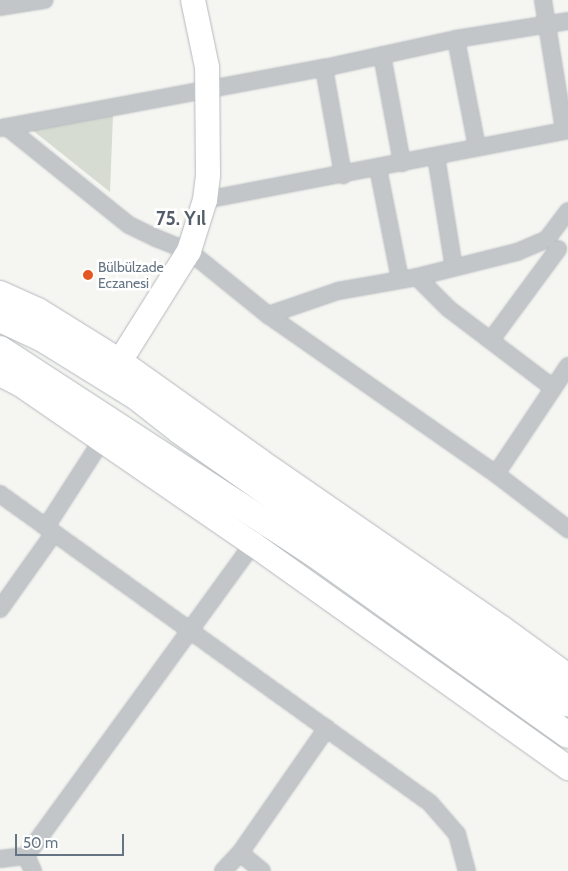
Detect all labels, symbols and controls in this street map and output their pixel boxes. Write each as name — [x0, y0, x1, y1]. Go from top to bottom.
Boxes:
district label: 75. Yıl — [156, 208, 206, 230]
place label: Bülbülzade Eczanesi — [98, 259, 164, 292]
marker: Bülbülzade Eczanesi — [82, 269, 94, 281]
scale bar — [18, 824, 126, 856]
text: 50 m — [23, 834, 58, 852]

